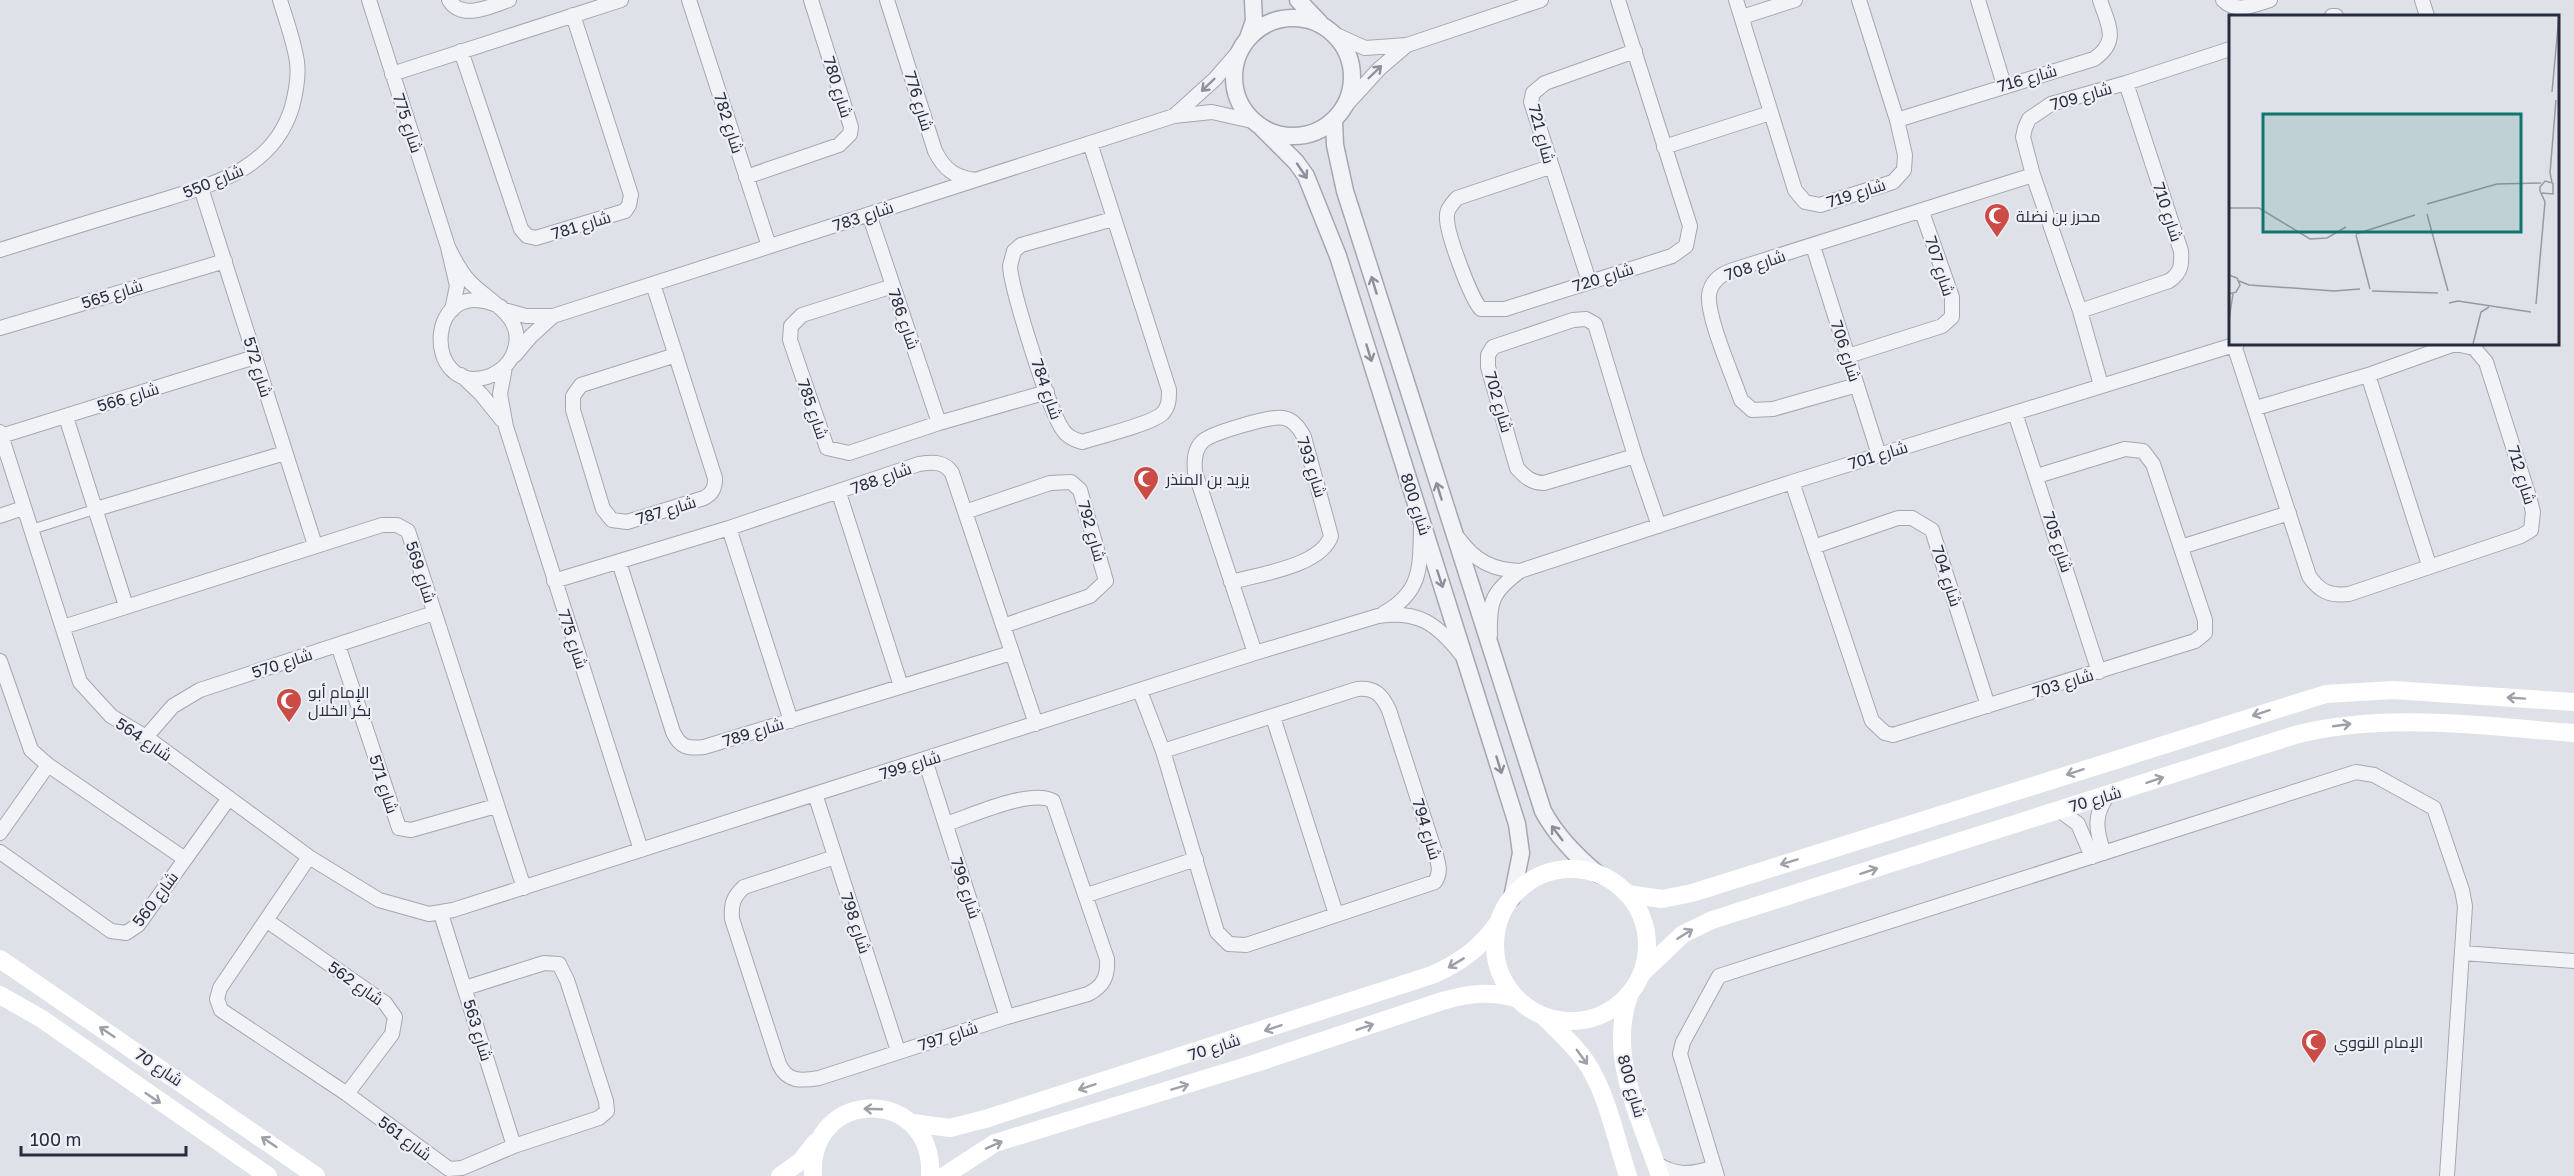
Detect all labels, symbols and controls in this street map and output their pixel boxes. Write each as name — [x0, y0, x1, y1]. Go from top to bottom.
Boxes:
inset map — [2229, 15, 2559, 345]
street label: شارع 780 — [817, 54, 857, 121]
street label: شارع 716 — [1995, 60, 2060, 98]
one-way arrow — [1368, 65, 1383, 80]
street label: شارع 776 — [899, 69, 938, 134]
one-way arrow — [1201, 77, 1216, 92]
street label: شارع 709 — [2048, 78, 2115, 116]
street label: شارع 782 — [708, 90, 748, 156]
street label: شارع 775 — [387, 91, 427, 156]
street label: شارع 721 — [1523, 102, 1559, 166]
street label: شارع 550 — [180, 160, 247, 204]
one-way arrow — [1296, 162, 1308, 179]
street label: شارع 719 — [1824, 174, 1889, 214]
street label: شارع 710 — [2147, 180, 2187, 245]
street label: شارع 783 — [830, 197, 896, 237]
mosque icon: محرز بن نضلة — [1982, 201, 2012, 239]
place label: محرز بن نضلة — [2016, 206, 2100, 227]
street label: شارع 781 — [549, 207, 614, 245]
street label: شارع 707 — [1919, 233, 1959, 299]
street label: شارع 708 — [1722, 245, 1789, 287]
street label: شارع 720 — [1570, 258, 1636, 298]
street label: شارع 565 — [79, 275, 146, 315]
one-way arrow — [1368, 276, 1379, 295]
street label: شارع 786 — [882, 286, 924, 353]
street label: شارع 706 — [1825, 318, 1865, 385]
street label: شارع 572 — [237, 334, 277, 400]
one-way arrow — [1364, 343, 1375, 362]
street label: شارع 784 — [1025, 356, 1067, 423]
street label: شارع 702 — [1479, 369, 1517, 435]
street label: شارع 785 — [791, 376, 833, 442]
street label: شارع 566 — [95, 378, 162, 418]
street label: شارع 793 — [1291, 434, 1331, 500]
street label: شارع 701 — [1846, 436, 1911, 475]
street label: شارع 712 — [2502, 443, 2540, 507]
street label: شارع 788 — [848, 458, 915, 500]
mosque icon: يزيد بن المنذر — [1131, 464, 1161, 502]
place label: يزيد بن المنذر — [1165, 469, 1250, 490]
street label: شارع 800 — [1395, 470, 1435, 538]
one-way arrow — [1433, 482, 1444, 501]
street label: شارع 787 — [634, 491, 699, 531]
street label: شارع 792 — [1072, 498, 1110, 564]
street label: شارع 705 — [2037, 509, 2077, 576]
street label: شارع 569 — [400, 539, 440, 606]
street label: شارع 704 — [1926, 543, 1966, 610]
one-way arrow — [1435, 569, 1446, 588]
street label: شارع 775 — [552, 607, 592, 672]
street label: شارع 570 — [249, 644, 316, 684]
street label: شارع 703 — [2030, 664, 2097, 704]
place label: الإمام أبو بكر الخلال — [308, 682, 371, 721]
mosque icon: الإمام أبو بكر الخلال — [274, 686, 304, 724]
one-way arrow — [2506, 692, 2526, 703]
one-way arrow — [2252, 708, 2271, 719]
street label: شارع 564 — [111, 713, 176, 767]
street label: شارع 789 — [720, 713, 787, 753]
one-way arrow — [2331, 720, 2351, 731]
street label: شارع 799 — [877, 746, 944, 786]
street label: شارع 571 — [363, 752, 403, 816]
one-way arrow — [1494, 755, 1505, 774]
one-way arrow — [2066, 767, 2085, 778]
one-way arrow — [2145, 774, 2164, 785]
street label: شارع 70 — [2067, 782, 2124, 818]
street label: شارع 794 — [1406, 796, 1446, 863]
one-way arrow — [1551, 826, 1563, 842]
street label: شارع 796 — [945, 855, 985, 922]
one-way arrow — [1780, 857, 1799, 868]
one-way arrow — [1859, 864, 1878, 875]
street label: شارع 560 — [128, 867, 184, 932]
street label: شارع 798 — [835, 890, 875, 957]
one-way arrow — [1676, 927, 1693, 939]
street label: شارع 562 — [323, 957, 388, 1011]
one-way arrow — [1448, 957, 1465, 969]
street label: شارع 563 — [457, 997, 497, 1064]
street label: شارع 797 — [916, 1017, 981, 1057]
one-way arrow — [1355, 1020, 1374, 1031]
one-way arrow — [1264, 1023, 1283, 1034]
one-way arrow — [100, 1026, 116, 1038]
mosque icon: الإمام النووي — [2299, 1027, 2329, 1065]
street label: شارع 70 — [1186, 1029, 1243, 1067]
place label: الإمام النووي — [2334, 1032, 2423, 1056]
street label: شارع 70 — [130, 1044, 187, 1092]
one-way arrow — [1576, 1049, 1588, 1065]
street label: شارع 800 — [1612, 1052, 1651, 1120]
one-way arrow — [1170, 1081, 1189, 1092]
one-way arrow — [1078, 1082, 1097, 1093]
one-way arrow — [144, 1092, 161, 1105]
one-way arrow — [864, 1103, 884, 1114]
street label: شارع 561 — [373, 1111, 436, 1166]
scale bar — [21, 1119, 186, 1157]
text: 100 m — [30, 1128, 81, 1150]
one-way arrow — [261, 1136, 277, 1148]
one-way arrow — [984, 1139, 1002, 1150]

